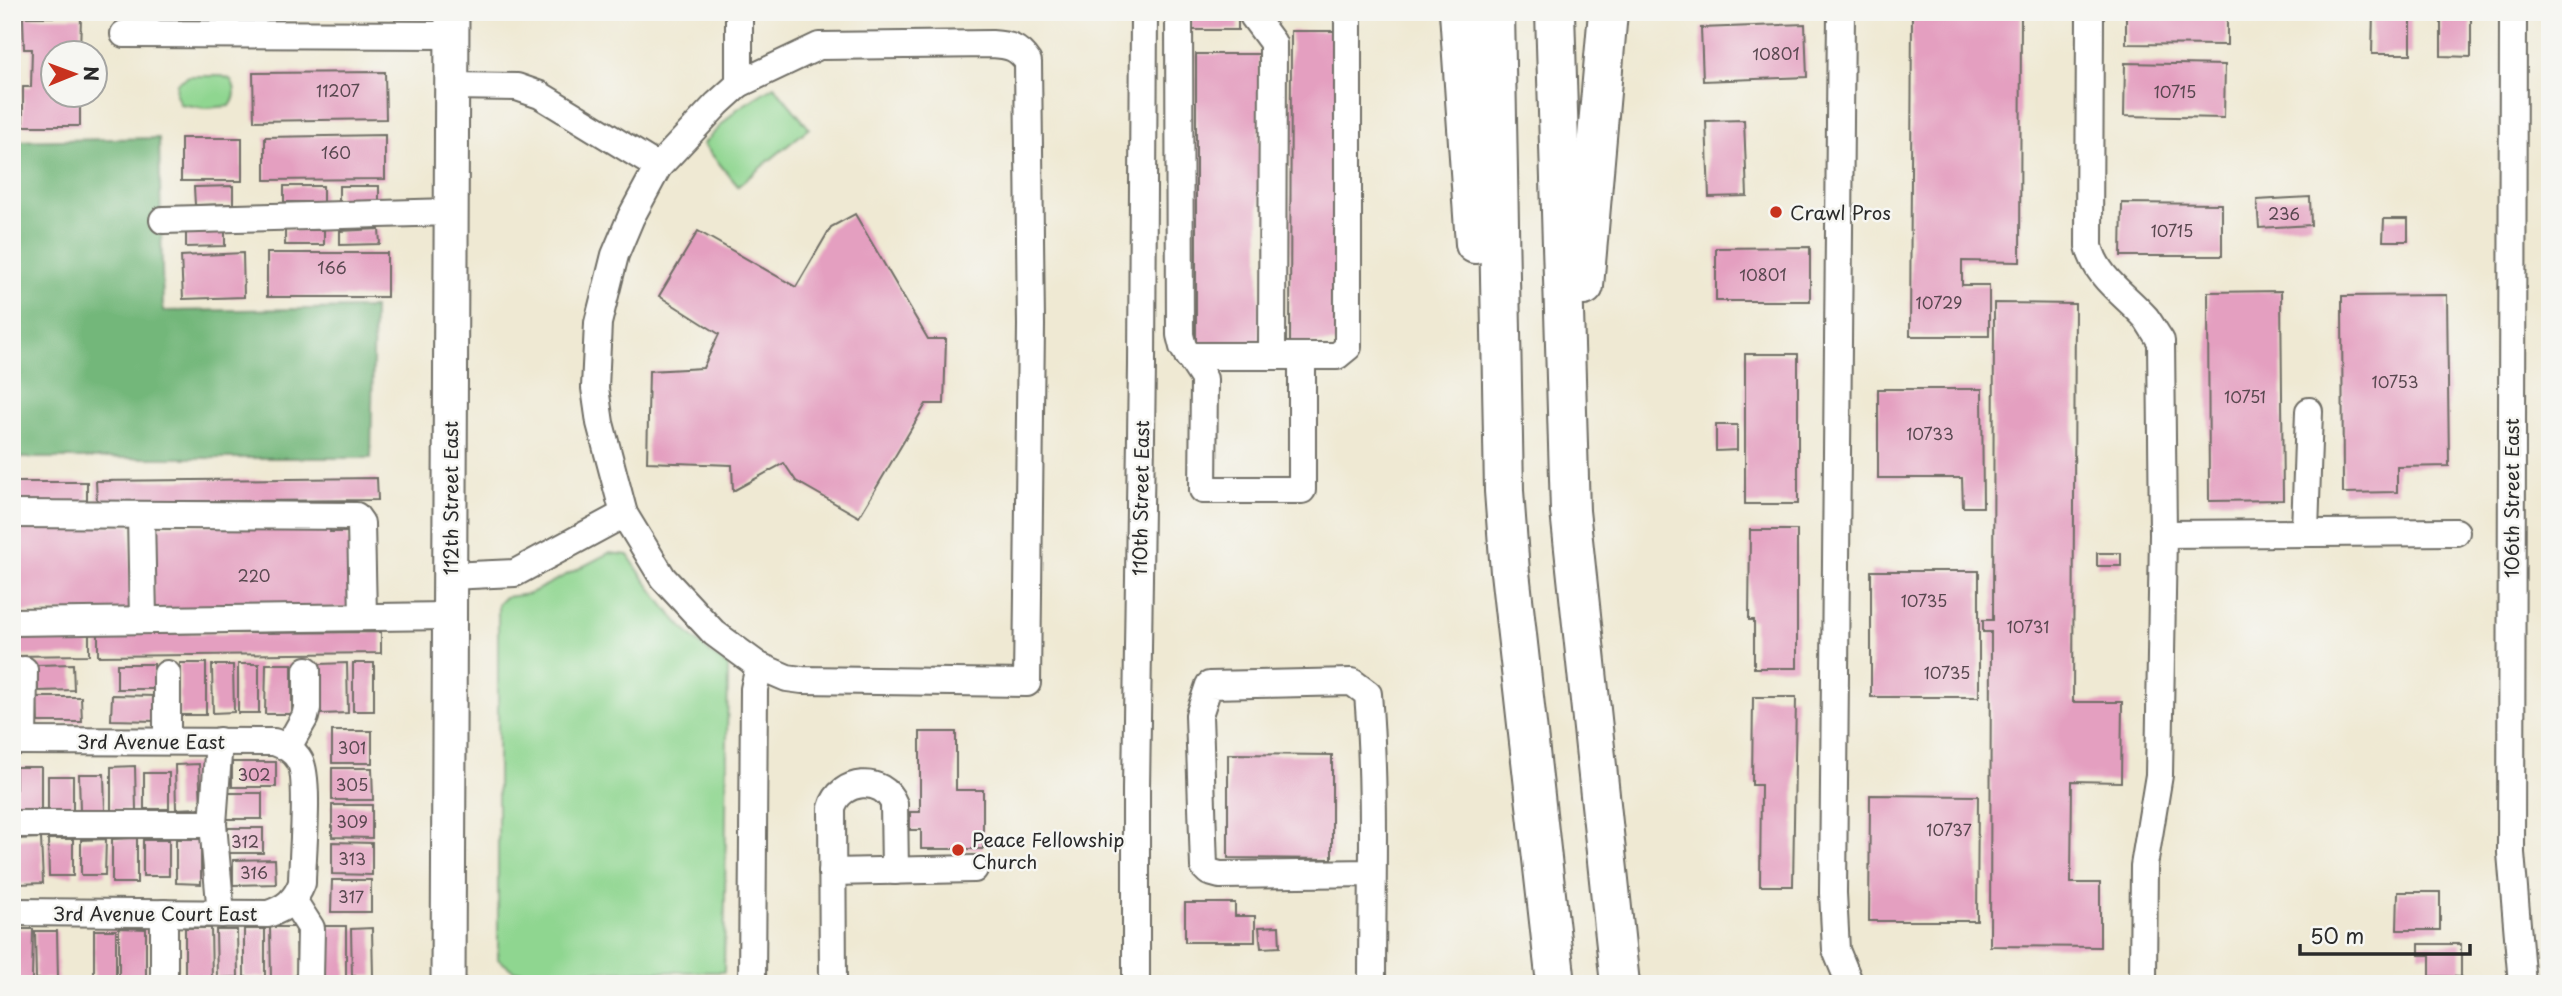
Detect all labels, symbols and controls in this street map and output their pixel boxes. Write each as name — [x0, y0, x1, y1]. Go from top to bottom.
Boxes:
north arrow — [38, 38, 108, 108]
house number: 10801 — [1752, 41, 1800, 65]
text: N — [78, 66, 106, 81]
house number: 11207 — [316, 78, 360, 102]
house number: 10715 — [2154, 79, 2196, 103]
house number: 160 — [321, 140, 351, 164]
place label: Crawl Pros — [1790, 198, 1891, 226]
house number: 236 — [2268, 201, 2300, 225]
marker: Crawl Pros — [1768, 204, 1784, 220]
house number: 10715 — [2151, 218, 2193, 242]
house number: 166 — [317, 255, 347, 279]
house number: 10801 — [1739, 262, 1787, 286]
house number: 10729 — [1916, 290, 1962, 314]
house number: 10753 — [2372, 369, 2418, 393]
house number: 10751 — [2224, 384, 2266, 408]
street label: 106th Street East — [2497, 418, 2525, 578]
street label: 110th Street East — [1125, 420, 1155, 576]
street label: 112th Street East — [436, 421, 464, 575]
house number: 10733 — [1906, 421, 1954, 445]
house number: 220 — [237, 563, 271, 587]
house number: 10735 — [1901, 588, 1947, 612]
house number: 10731 — [2007, 614, 2049, 638]
house number: 10735 — [1924, 660, 1970, 684]
street label: 3rd Avenue East — [77, 727, 225, 755]
house number: 301 — [338, 735, 366, 759]
house number: 302 — [237, 762, 271, 786]
house number: 305 — [336, 772, 368, 796]
house number: 309 — [336, 809, 368, 833]
house number: 10737 — [1926, 817, 1972, 841]
place label: Peace Fellowship Church — [972, 825, 1125, 875]
house number: 312 — [231, 829, 259, 853]
marker: Peace Fellowship Church — [950, 842, 966, 858]
house number: 313 — [338, 846, 366, 870]
house number: 316 — [240, 860, 268, 884]
house number: 317 — [338, 884, 364, 908]
street label: 3rd Avenue Court East — [53, 899, 258, 927]
scale bar — [2300, 912, 2469, 956]
text: 50 m — [2310, 919, 2364, 951]

